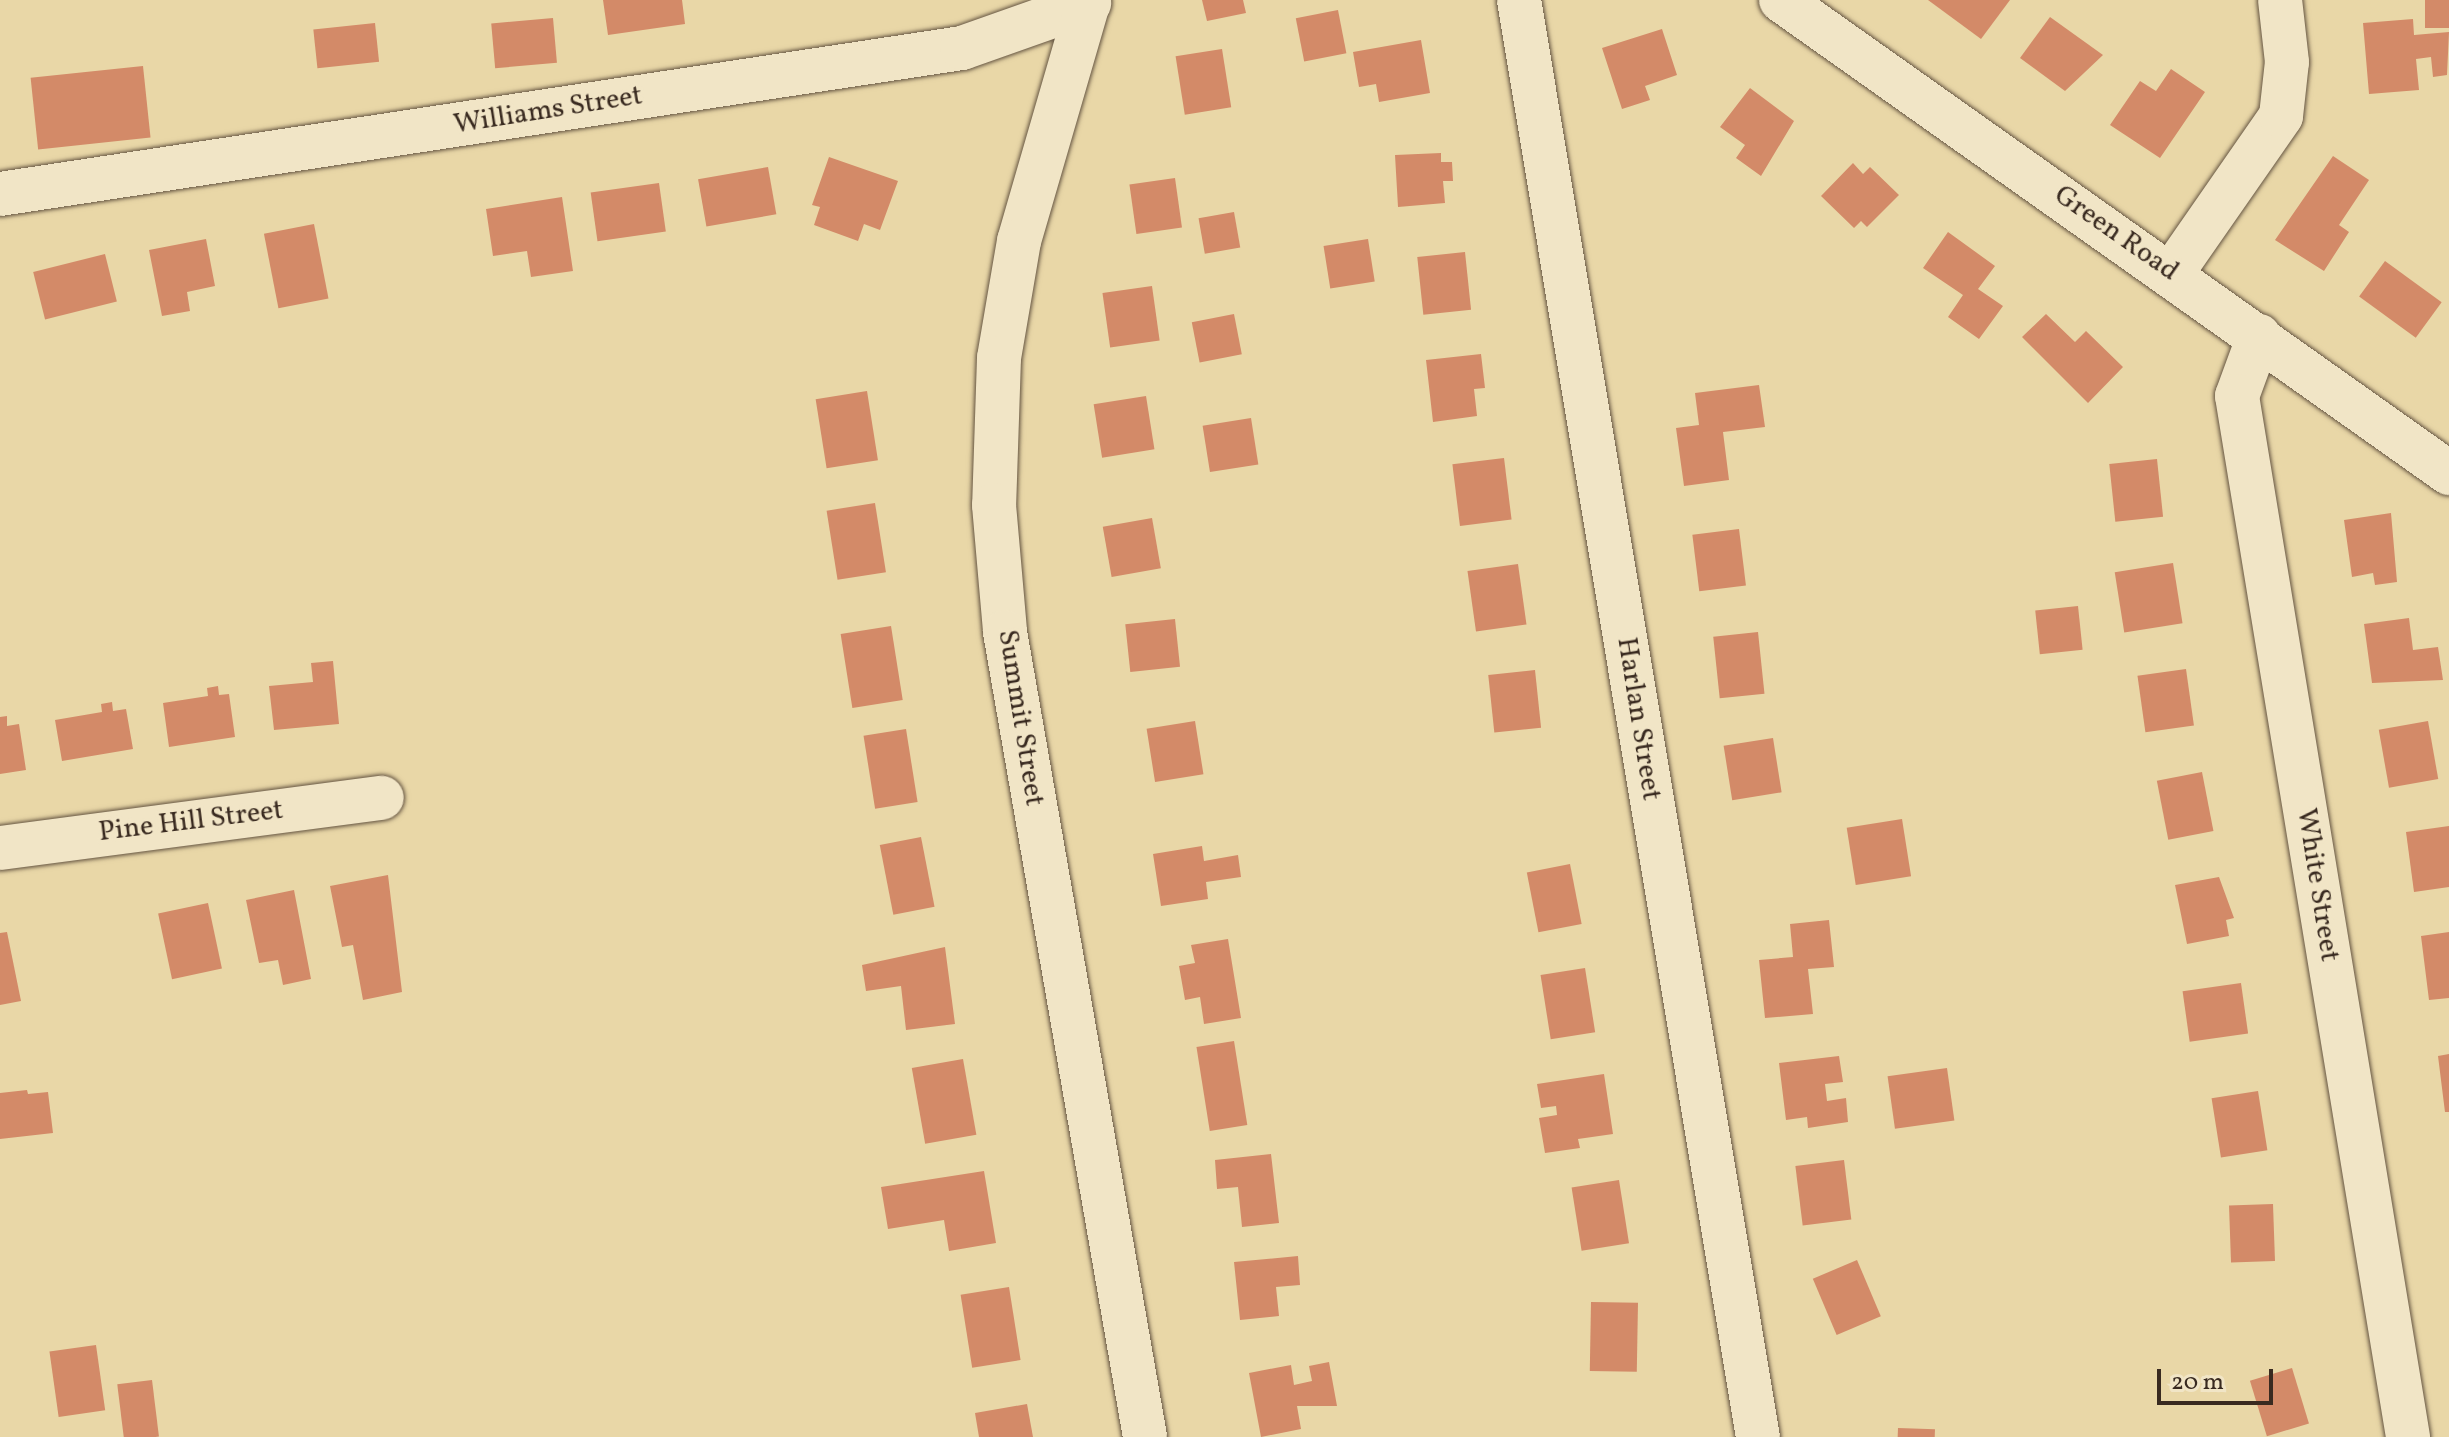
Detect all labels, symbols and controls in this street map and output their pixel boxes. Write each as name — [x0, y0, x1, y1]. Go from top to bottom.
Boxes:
street label: Williams Street — [451, 80, 645, 142]
street label: Green Road — [2047, 179, 2185, 289]
street label: Summit Street — [989, 627, 1051, 809]
street label: Harlan Street — [1609, 635, 1667, 803]
street label: Pine Hill Street — [97, 794, 285, 850]
street label: White Street — [2288, 806, 2346, 964]
scale bar — [2161, 1353, 2277, 1403]
text: 20 m — [2171, 1366, 2224, 1400]

